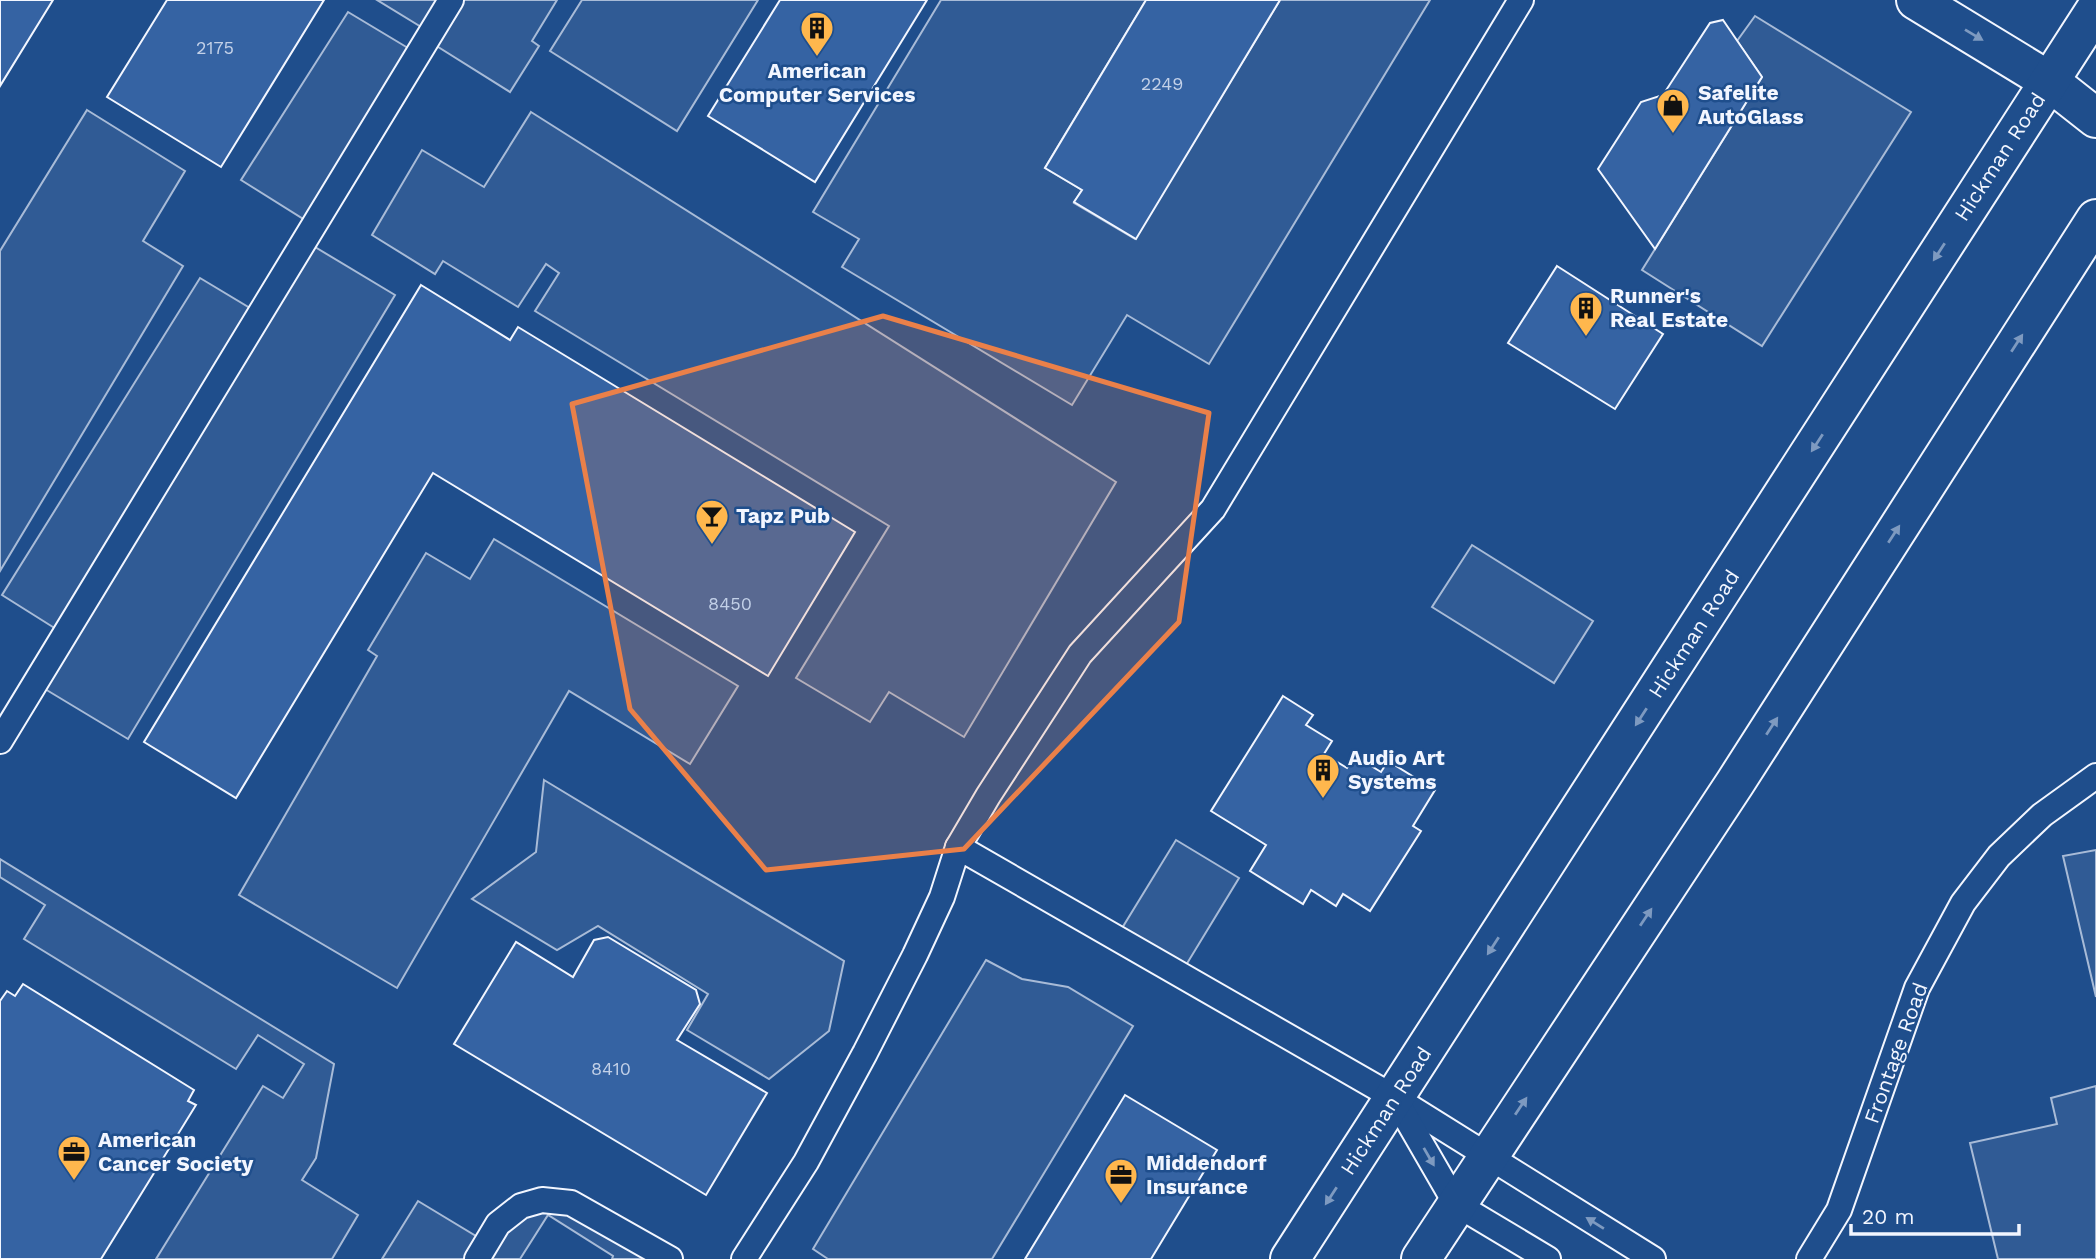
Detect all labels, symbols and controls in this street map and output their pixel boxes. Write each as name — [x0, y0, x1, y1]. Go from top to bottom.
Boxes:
building icon: American Computer Services — [798, 9, 836, 58]
one-way arrow — [1964, 29, 1984, 42]
house number: 2175 — [196, 37, 234, 58]
place label: American Computer Services — [719, 58, 915, 107]
house number: 2249 — [1141, 73, 1183, 94]
place label: Safelite AutoGlass — [1698, 80, 1804, 129]
shop icon: Safelite AutoGlass — [1654, 86, 1692, 135]
street label: Hickman Road — [1949, 88, 2050, 226]
one-way arrow — [1933, 242, 1946, 261]
place label: Runner's Real Estate — [1610, 283, 1728, 332]
building icon: Runner's Real Estate — [1567, 289, 1605, 338]
one-way arrow — [2010, 333, 2023, 352]
one-way arrow — [1810, 433, 1823, 453]
bar icon: Tapz Pub — [693, 497, 731, 546]
place label: Tapz Pub — [736, 503, 830, 528]
one-way arrow — [1888, 524, 1901, 544]
street label: Hickman Road — [1643, 565, 1744, 703]
house number: 8450 — [708, 593, 752, 614]
one-way arrow — [1634, 707, 1647, 727]
one-way arrow — [1765, 716, 1778, 735]
place label: Audio Art Systems — [1348, 745, 1445, 794]
building icon: Audio Art Systems — [1304, 751, 1342, 800]
one-way arrow — [1640, 907, 1653, 926]
one-way arrow — [1487, 936, 1500, 955]
street label: Frontage Road — [1858, 979, 1933, 1127]
street label: Hickman Road — [1335, 1042, 1436, 1180]
house number: 8410 — [591, 1058, 631, 1079]
one-way arrow — [1514, 1096, 1527, 1116]
place label: American Cancer Society — [98, 1127, 254, 1176]
office icon: American Cancer Society — [55, 1133, 93, 1182]
one-way arrow — [1423, 1147, 1435, 1167]
place label: Middendorf Insurance — [1146, 1150, 1267, 1199]
office icon: Middendorf Insurance — [1102, 1156, 1140, 1205]
one-way arrow — [1324, 1187, 1338, 1205]
scale bar — [1851, 1192, 2019, 1236]
text: 20 m — [1862, 1204, 1914, 1229]
one-way arrow — [1585, 1217, 1605, 1230]

